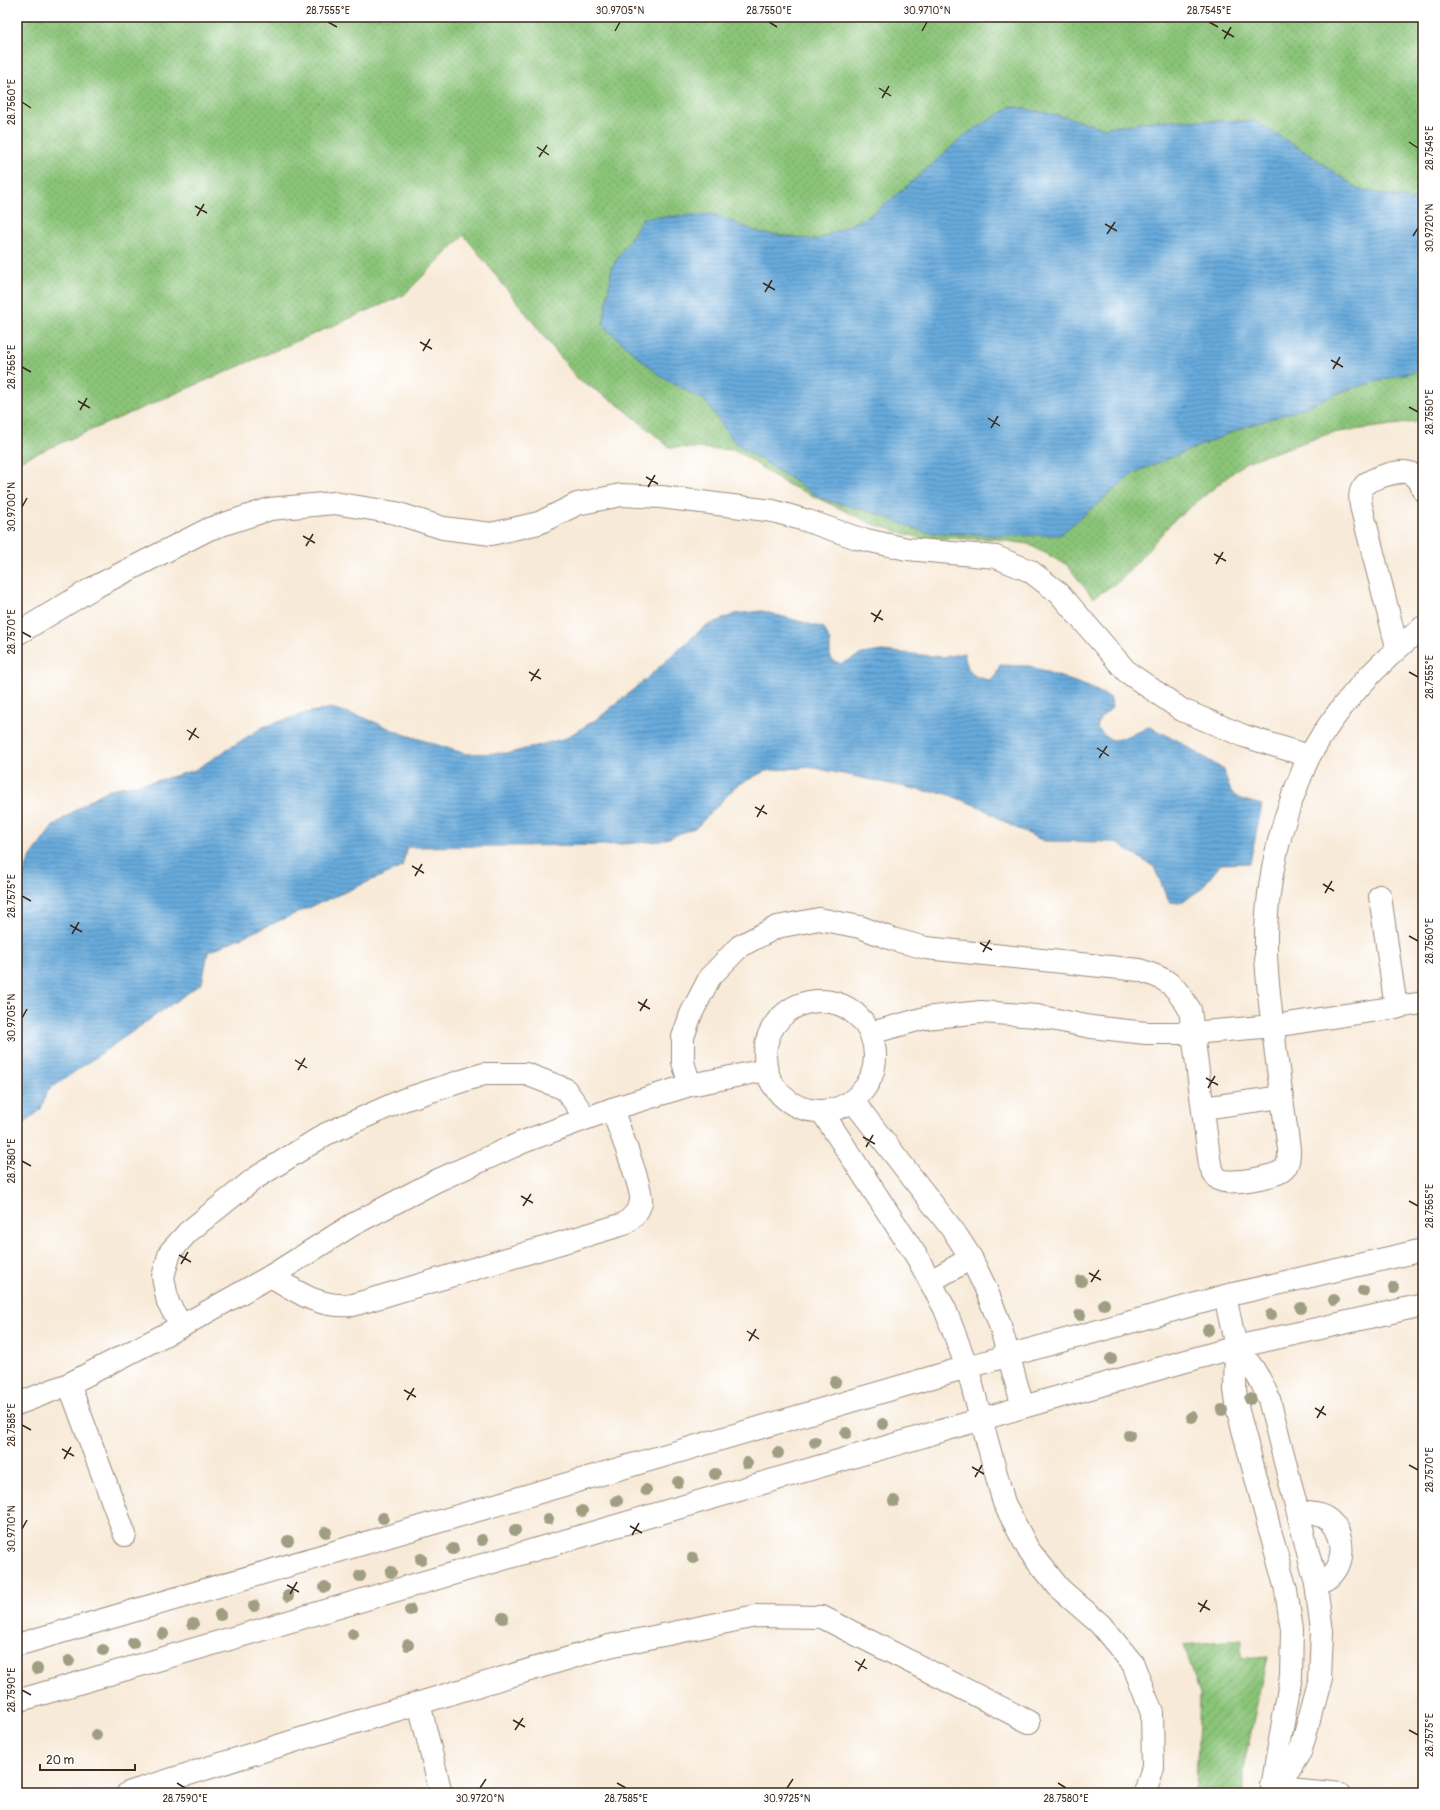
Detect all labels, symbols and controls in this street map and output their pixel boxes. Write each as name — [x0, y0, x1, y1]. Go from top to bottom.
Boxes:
text: 28.7555°E — [306, 5, 350, 17]
text: 30.9705°N — [596, 5, 644, 17]
text: 28.7550°E — [746, 5, 792, 17]
text: 30.9710°N — [904, 5, 951, 17]
text: 28.7545°E — [1187, 5, 1231, 17]
text: 28.7560°E — [6, 79, 18, 125]
text: 28.7545°E — [1424, 126, 1436, 170]
text: 30.9720°N — [1424, 203, 1436, 252]
text: 28.7565°E — [6, 345, 18, 389]
text: 28.7550°E — [1424, 389, 1436, 435]
text: 30.9700°N — [6, 482, 18, 532]
text: 28.7570°E — [6, 609, 18, 655]
text: 28.7555°E — [1424, 655, 1436, 699]
text: 28.7575°E — [6, 874, 18, 918]
text: 28.7560°E — [1424, 918, 1436, 964]
text: 30.9705°N — [6, 994, 18, 1042]
text: 28.7580°E — [6, 1139, 18, 1183]
text: 28.7565°E — [1424, 1184, 1436, 1228]
text: 28.7585°E — [6, 1403, 18, 1447]
text: 28.7570°E — [1424, 1447, 1436, 1493]
text: 30.9710°N — [6, 1505, 18, 1552]
text: 28.7590°E — [6, 1667, 18, 1713]
text: 28.7575°E — [1424, 1713, 1436, 1757]
scale bar — [40, 1746, 135, 1772]
text: 20 m — [46, 1753, 75, 1768]
text: 28.7590°E — [162, 1793, 208, 1805]
text: 30.9720°N — [456, 1793, 505, 1805]
text: 28.7585°E — [604, 1793, 648, 1805]
text: 30.9725°N — [763, 1793, 811, 1805]
text: 28.7580°E — [1044, 1793, 1088, 1805]

